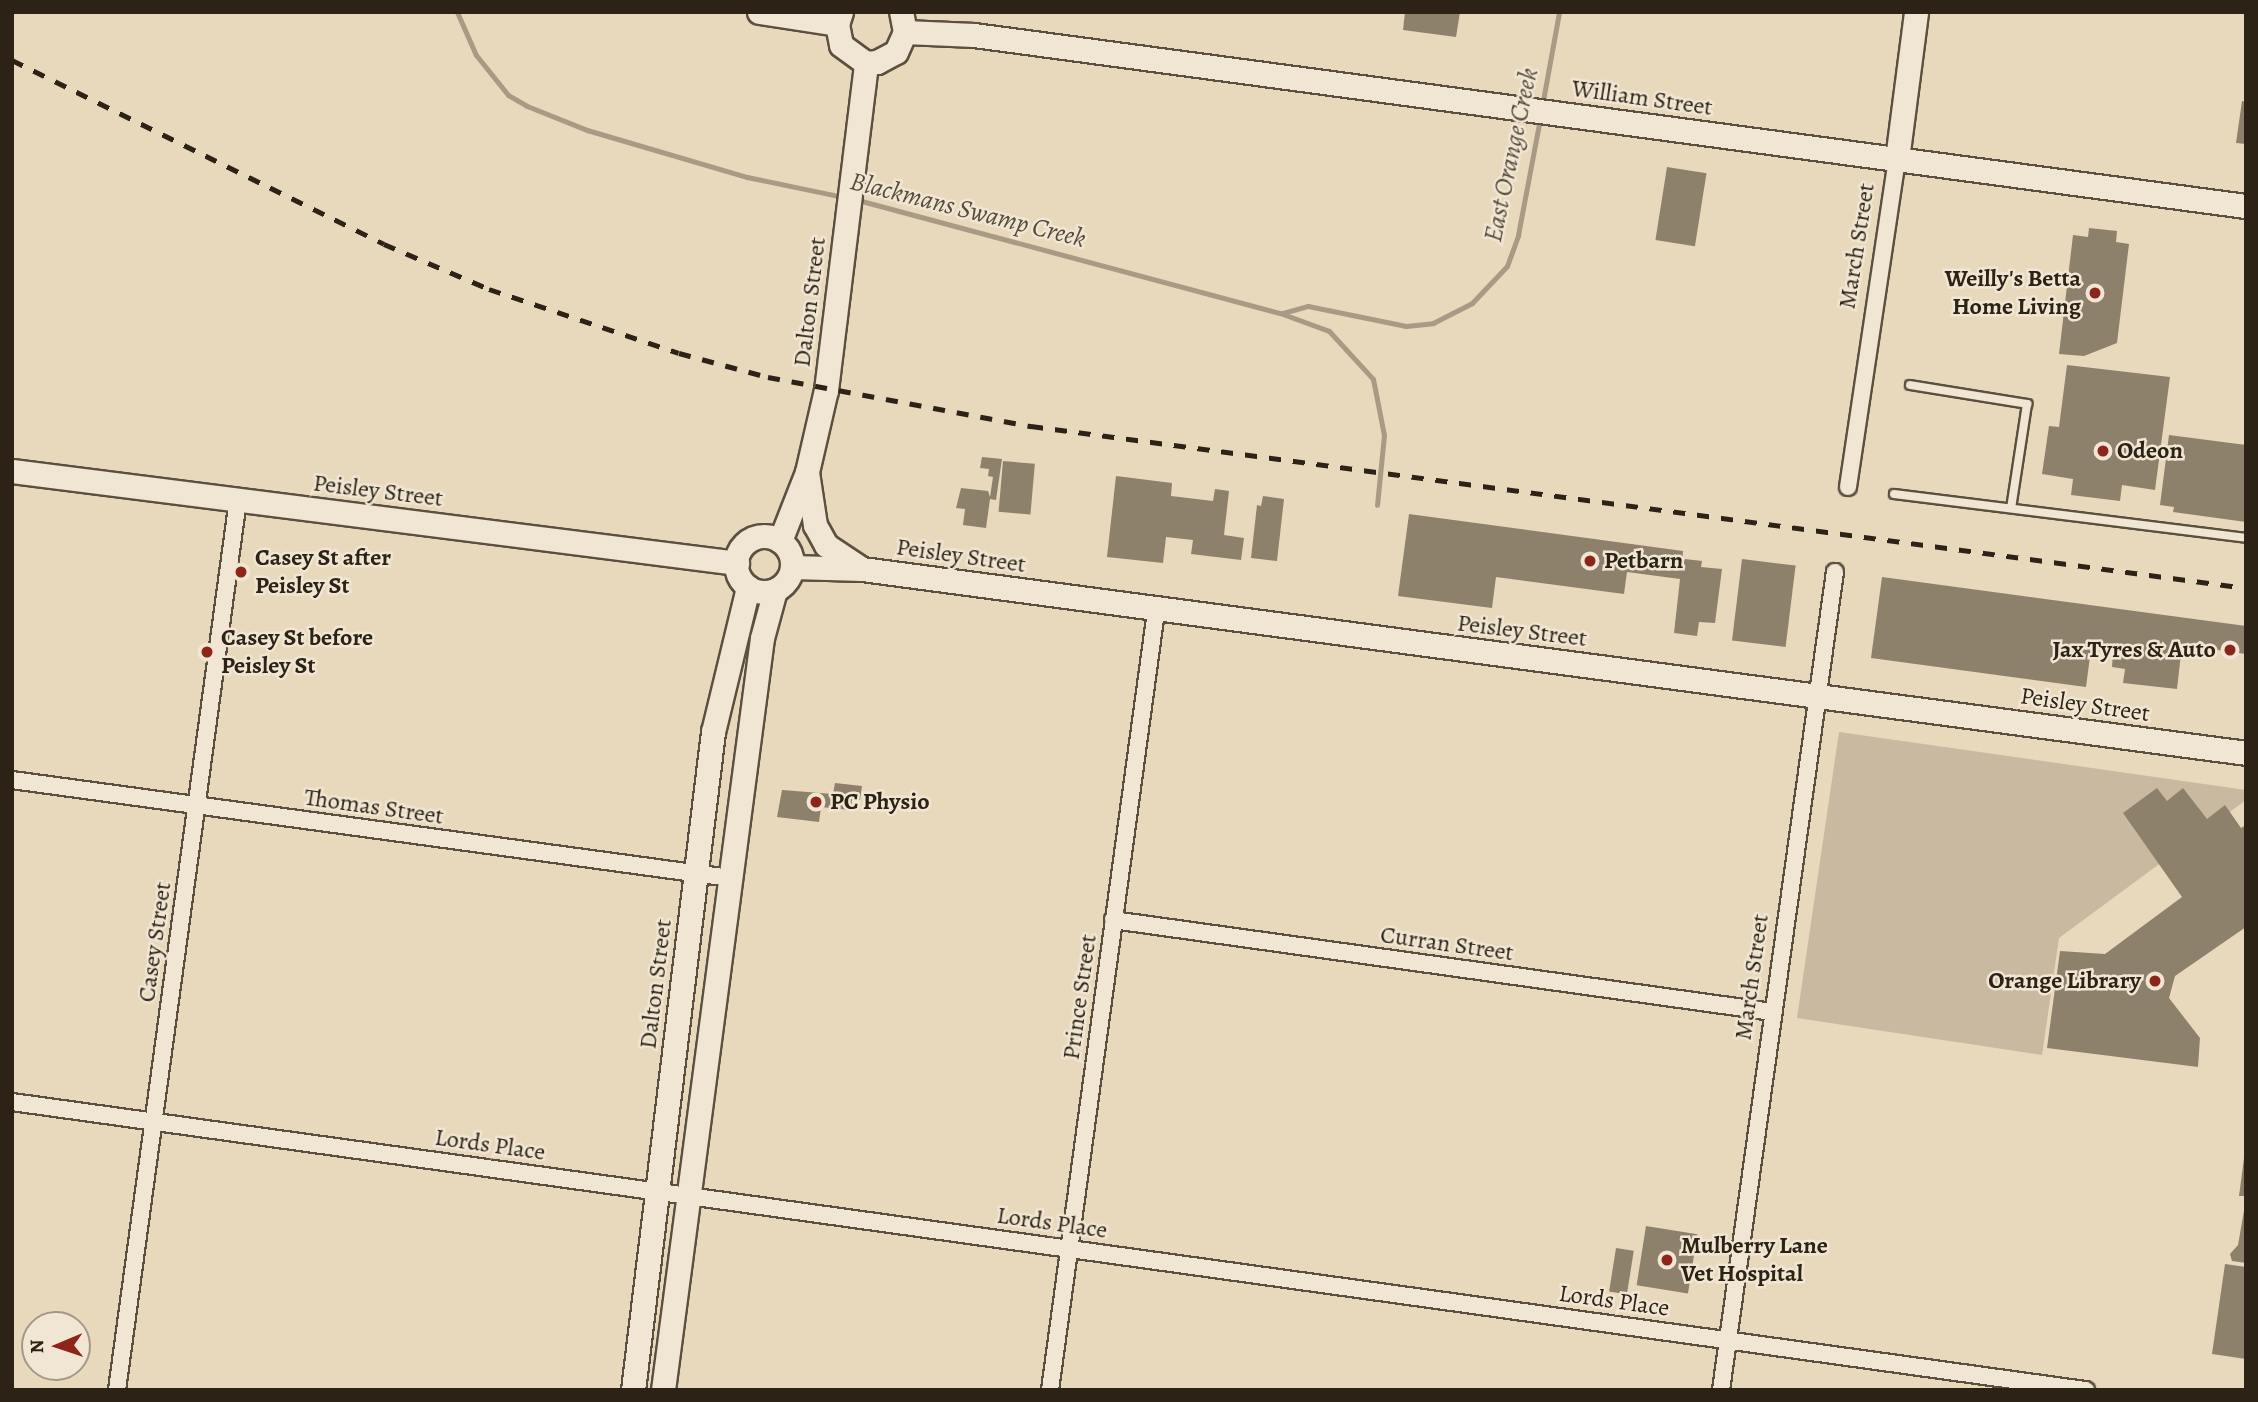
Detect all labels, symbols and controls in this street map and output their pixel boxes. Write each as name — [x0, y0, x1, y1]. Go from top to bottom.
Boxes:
water label: East Orange Creek — [1477, 65, 1545, 245]
street label: William Street — [1570, 74, 1714, 122]
water label: Blackmans Swamp Creek — [847, 166, 1089, 254]
street label: March Street — [1833, 181, 1881, 311]
street label: Dalton Street — [788, 235, 832, 369]
place label: Weilly's Betta Home Living — [1945, 265, 2081, 321]
marker: Weilly's Betta Home Living — [2087, 285, 2103, 301]
place label: Odeon — [2117, 437, 2183, 465]
marker: Odeon — [2095, 443, 2111, 459]
street label: Peisley Street — [312, 469, 444, 513]
street label: Peisley Street — [894, 533, 1028, 579]
place label: Casey St after Peisley St — [255, 544, 391, 600]
place label: Petbarn — [1604, 547, 1683, 575]
marker: Petbarn — [1582, 553, 1598, 569]
marker: Casey St after Peisley St — [233, 564, 249, 580]
street label: Peisley Street — [1456, 609, 1588, 653]
place label: Casey St before Peisley St — [221, 624, 373, 680]
place label: Jax Tyres & Auto — [2052, 636, 2216, 664]
marker: Jax Tyres & Auto — [2222, 642, 2238, 658]
marker: Casey St before Peisley St — [199, 644, 215, 660]
street label: Peisley Street — [2018, 682, 2152, 728]
street label: Thomas Street — [303, 783, 445, 831]
place label: PC Physio — [830, 788, 930, 816]
marker: PC Physio — [808, 794, 824, 810]
street label: Casey Street — [132, 880, 178, 1004]
street label: March Street — [1729, 912, 1775, 1042]
street label: Dalton Street — [634, 917, 678, 1051]
street label: Curran Street — [1379, 920, 1515, 968]
street label: Prince Street — [1057, 932, 1103, 1062]
place label: Orange Library — [1988, 967, 2141, 995]
marker: Orange Library — [2147, 973, 2163, 989]
street label: Lords Place — [433, 1123, 547, 1167]
street label: Lords Place — [995, 1201, 1109, 1245]
place label: Mulberry Lane Vet Hospital — [1681, 1232, 1828, 1288]
marker: Mulberry Lane Vet Hospital — [1659, 1252, 1675, 1268]
street label: Lords Place — [1557, 1279, 1671, 1323]
north arrow — [21, 1311, 91, 1381]
text: N — [24, 1339, 50, 1354]

